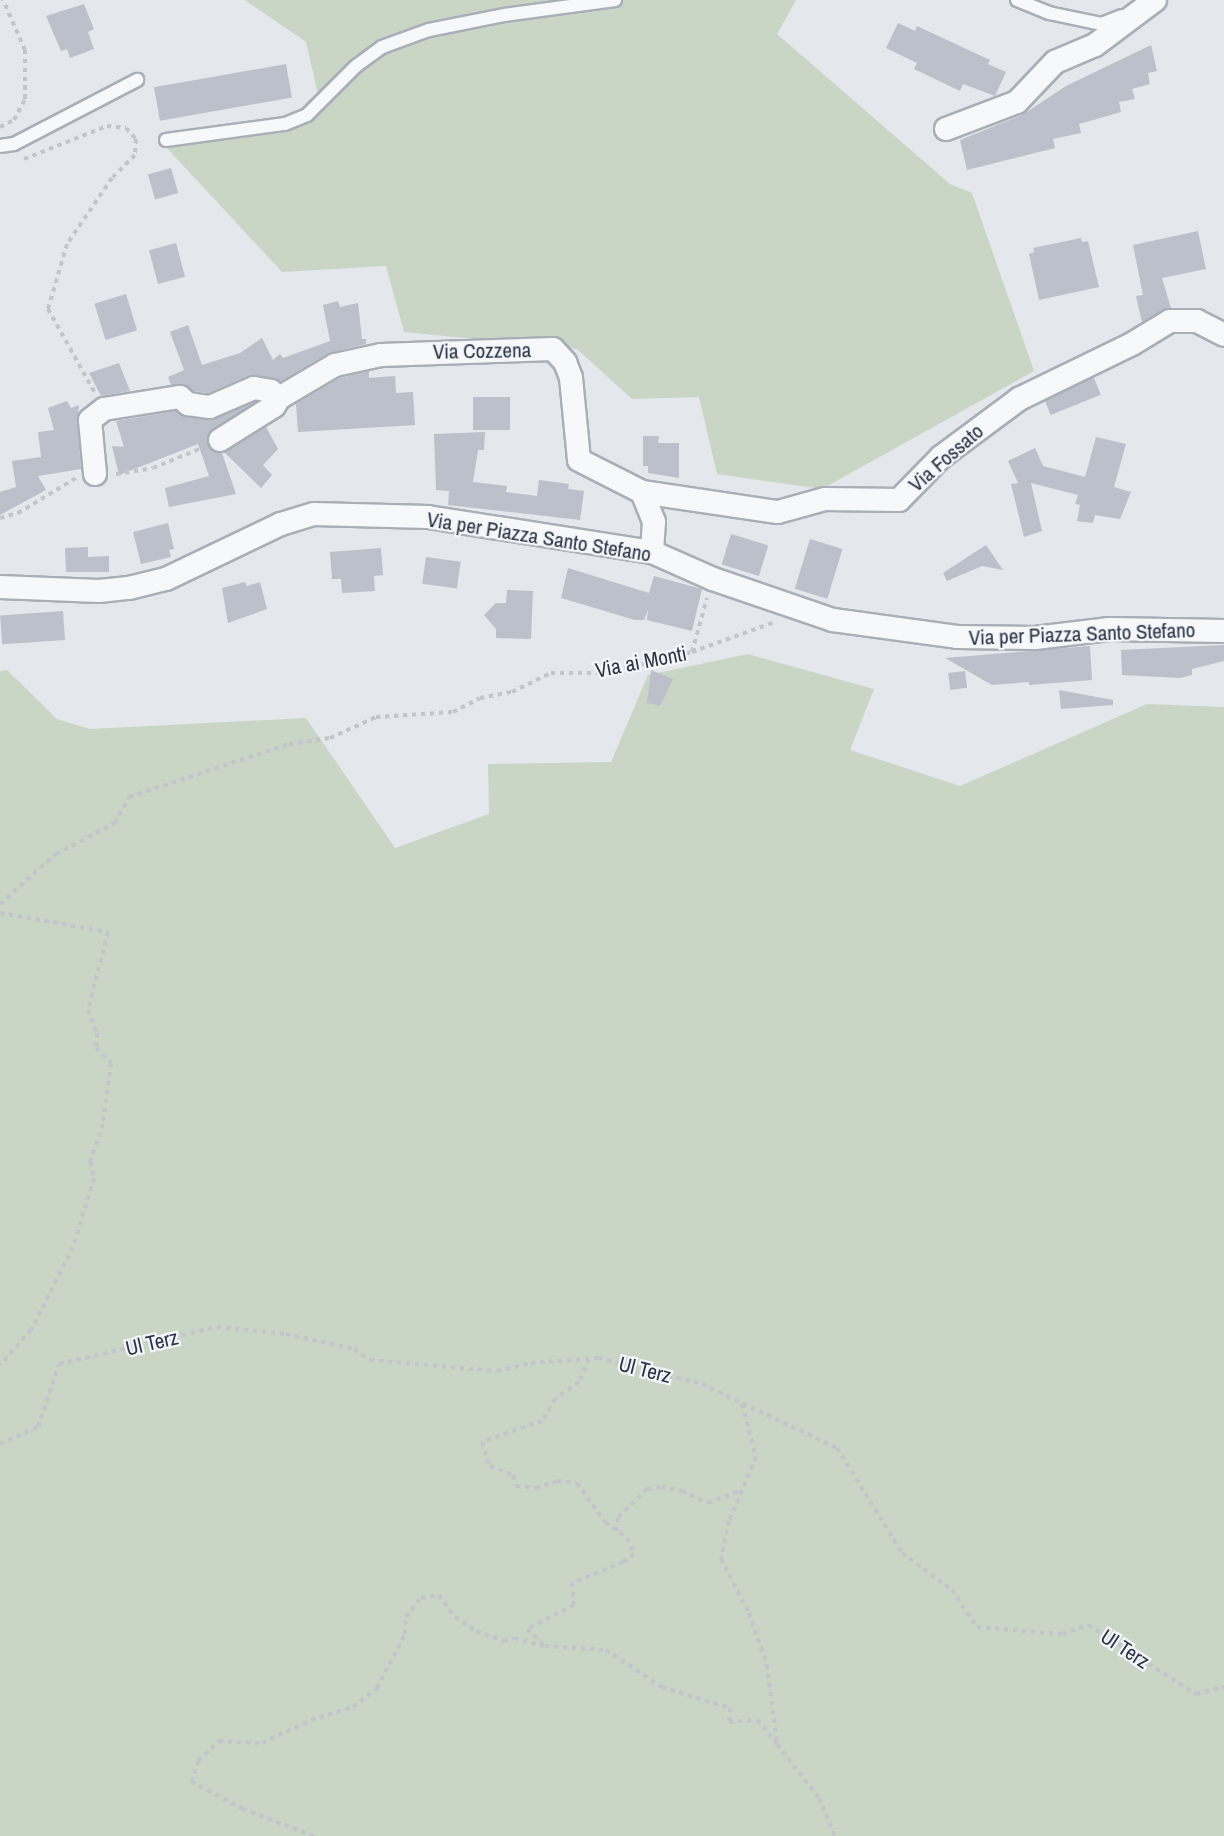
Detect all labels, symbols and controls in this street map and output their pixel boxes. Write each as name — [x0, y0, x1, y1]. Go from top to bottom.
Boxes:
street label: Via Cozzena — [433, 338, 531, 364]
street label: Via Fossato — [903, 419, 989, 497]
street label: Via per Piazza Santo Stefano — [425, 507, 653, 567]
street label: Via per Piazza Santo Stefano — [968, 617, 1196, 651]
street label: Via ai Monti — [593, 641, 689, 683]
street label: Ul Terz — [123, 1325, 181, 1361]
street label: Ul Terz — [616, 1351, 674, 1389]
street label: Ul Terz — [1096, 1624, 1154, 1674]

